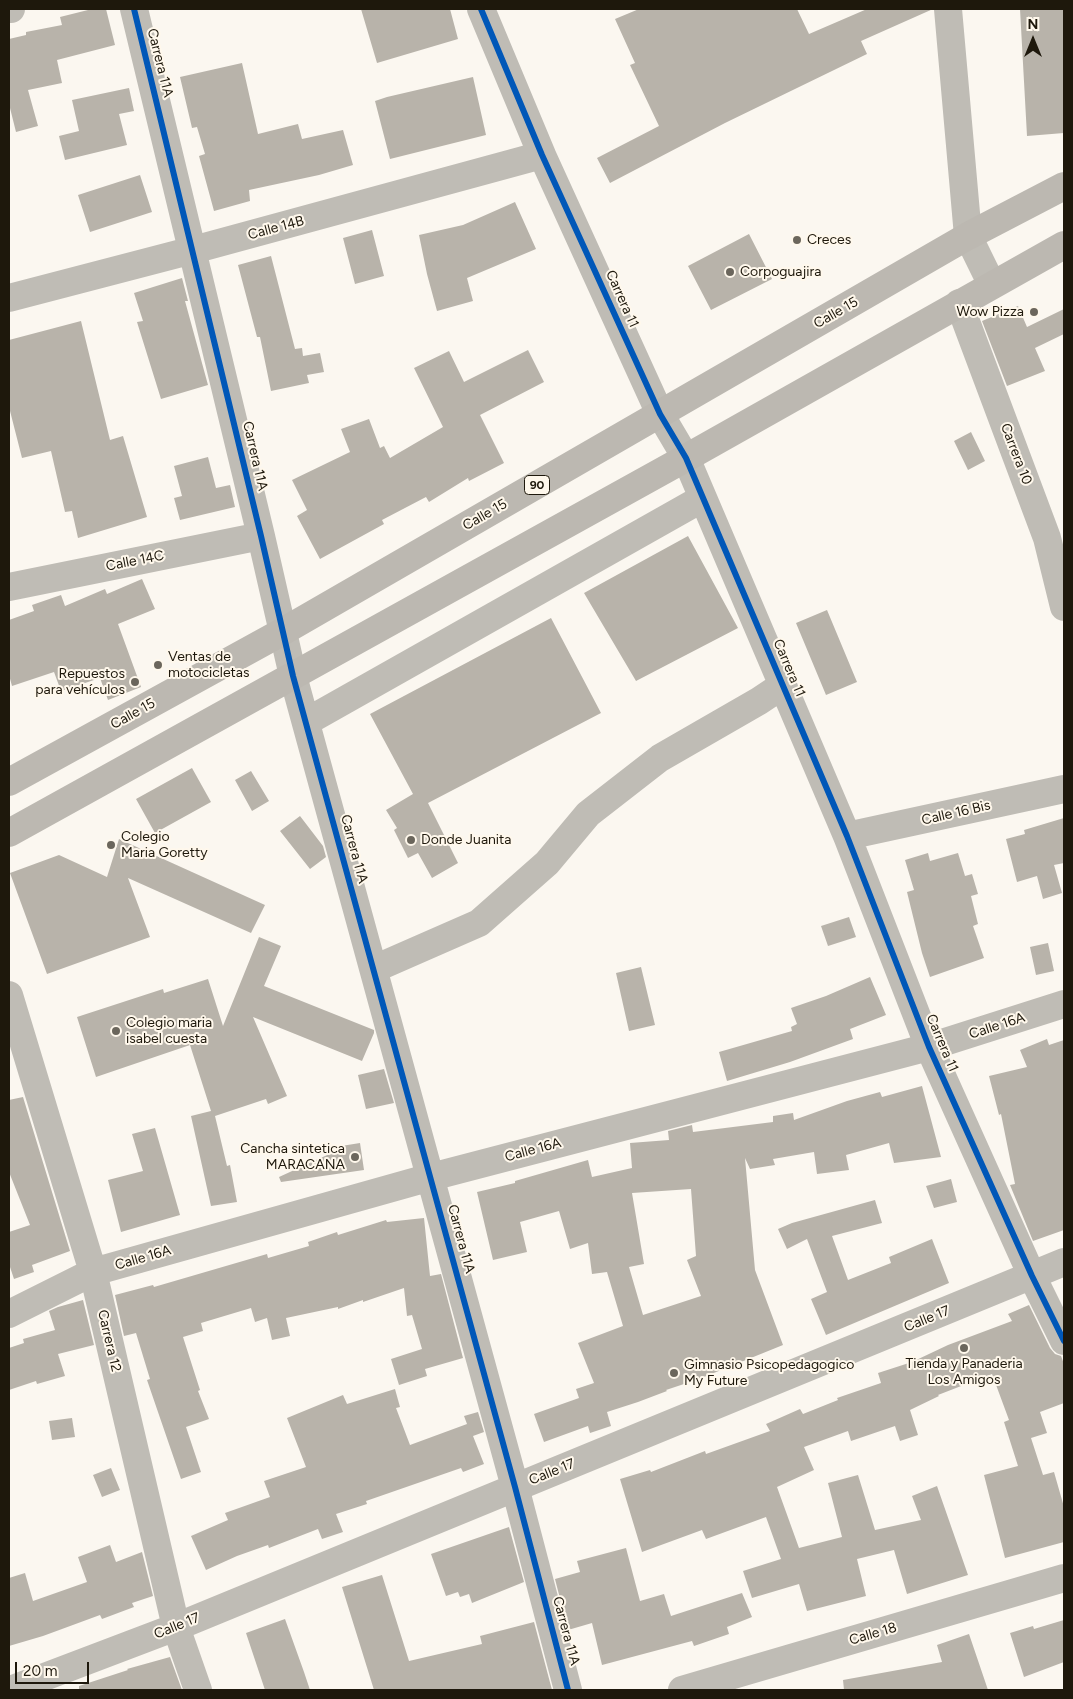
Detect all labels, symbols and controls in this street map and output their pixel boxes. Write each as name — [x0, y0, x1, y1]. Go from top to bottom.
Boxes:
north arrow — [1008, 15, 1058, 65]
text: N — [1028, 16, 1038, 33]
street label: Carrera 11A — [143, 27, 177, 99]
street label: Calle 14B — [246, 212, 306, 244]
place label: Creces — [807, 232, 851, 248]
marker: Creces — [791, 234, 803, 246]
place label: Corpoguajira — [740, 264, 821, 280]
marker: Corpoguajira — [724, 266, 736, 278]
street label: Carrera 11 — [602, 268, 642, 330]
street label: Calle 15 — [811, 294, 861, 332]
place label: Wow Pizza — [957, 304, 1024, 320]
marker: Wow Pizza — [1028, 306, 1040, 318]
street label: Carrera 11A — [239, 420, 271, 492]
street label: Carrera 10 — [997, 421, 1035, 487]
road number: 90 — [524, 476, 550, 494]
street label: Calle 15 — [460, 496, 510, 534]
street label: Calle 14C — [104, 547, 166, 575]
street label: Carrera 11 — [769, 637, 809, 699]
place label: Ventas de motocicletas — [168, 649, 249, 682]
marker: Ventas de motocicletas — [152, 659, 164, 671]
place label: Repuestos para vehículos — [35, 666, 125, 699]
marker: Repuestos para vehículos — [129, 676, 141, 688]
street label: Calle 15 — [108, 695, 158, 733]
street label: Calle 16 Bis — [920, 797, 992, 829]
street label: Carrera 11A — [337, 813, 371, 885]
place label: Colegio Maria Goretty — [121, 829, 208, 862]
place label: Donde Juanita — [421, 832, 511, 848]
marker: Donde Juanita — [405, 834, 417, 846]
marker: Colegio Maria Goretty — [105, 839, 117, 851]
street label: Calle 16A — [967, 1009, 1027, 1043]
street label: Carrera 11 — [922, 1012, 962, 1074]
place label: Colegio maria isabel cuesta — [126, 1015, 212, 1048]
marker: Colegio maria isabel cuesta — [110, 1025, 122, 1037]
street label: Calle 16A — [503, 1134, 563, 1166]
place label: Cancha sintetica MARACANA — [240, 1141, 345, 1174]
marker: Cancha sintetica MARACANA — [349, 1151, 361, 1163]
street label: Carrera 11A — [444, 1203, 478, 1275]
street label: Calle 16A — [113, 1242, 173, 1274]
street label: Calle 17 — [902, 1302, 952, 1336]
street label: Carrera 12 — [94, 1308, 124, 1374]
marker: Tienda y Panaderia Los Amigos — [958, 1342, 970, 1354]
place label: Tienda y Panaderia Los Amigos — [905, 1356, 1023, 1388]
place label: Gimnasio Psicopedagogico My Future — [684, 1357, 854, 1390]
marker: Gimnasio Psicopedagogico My Future — [668, 1367, 680, 1379]
street label: Calle 17 — [527, 1455, 577, 1489]
street label: Carrera 11A — [549, 1595, 583, 1667]
street label: Calle 17 — [152, 1609, 202, 1643]
street label: Calle 18 — [847, 1619, 899, 1649]
scale bar — [18, 1652, 91, 1684]
text: 20 m — [23, 1662, 57, 1680]

